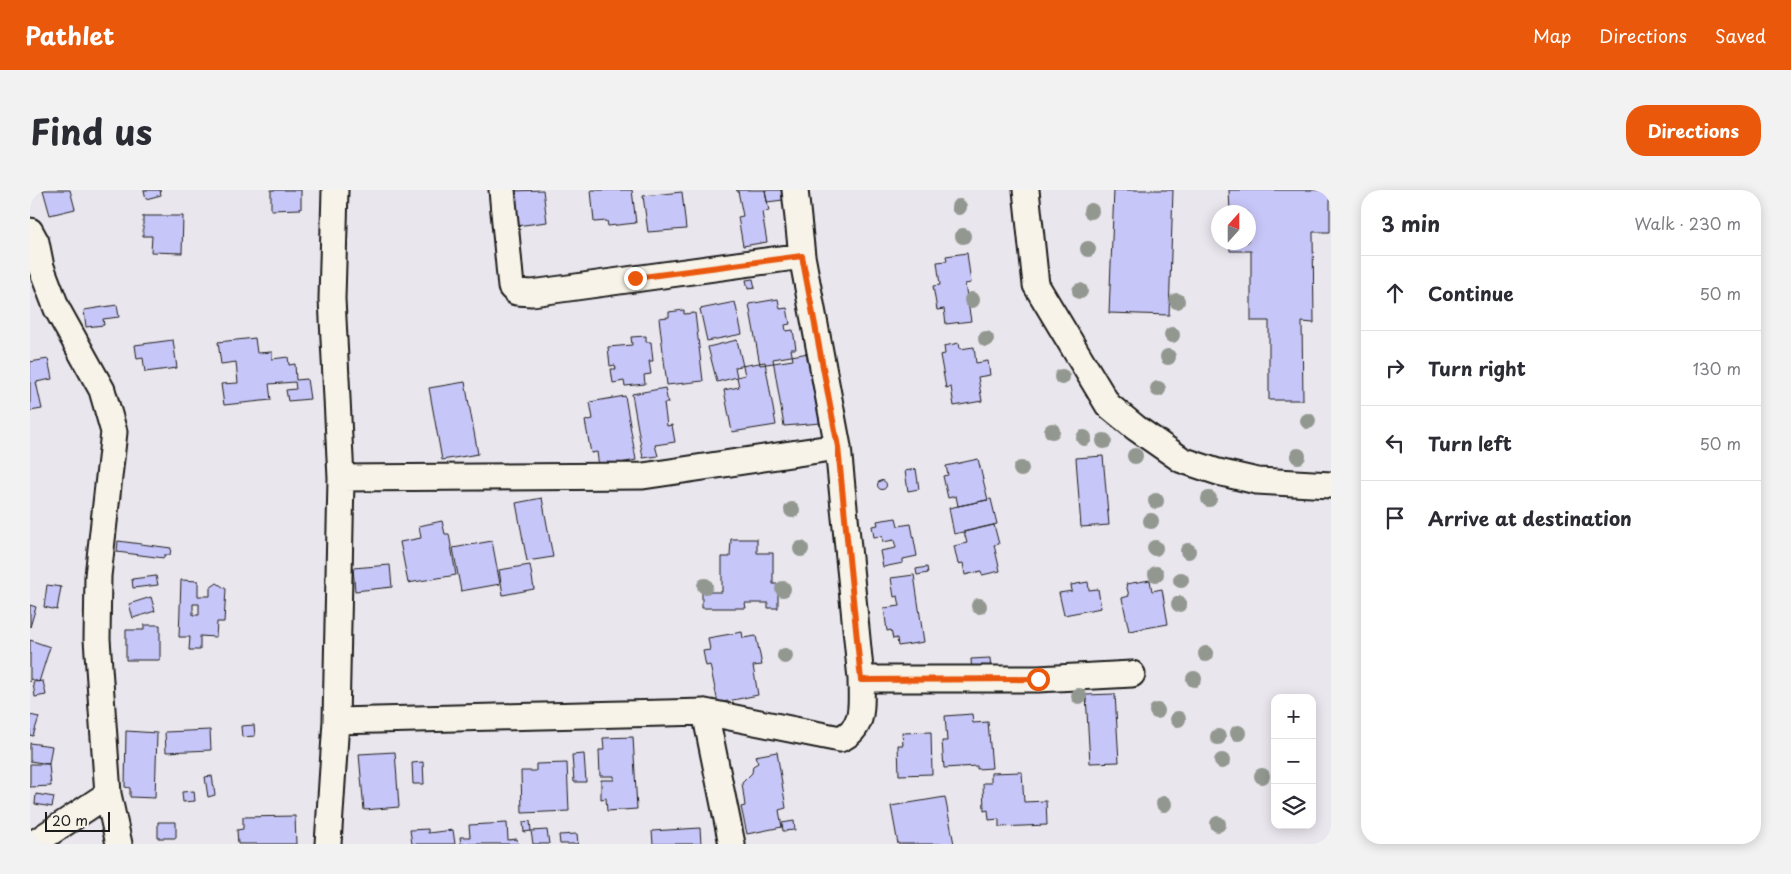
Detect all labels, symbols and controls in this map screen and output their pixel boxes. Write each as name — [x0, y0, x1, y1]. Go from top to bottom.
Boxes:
text: Pathlet — [25, 17, 115, 53]
text: Map — [1533, 22, 1571, 49]
text: Directions — [1599, 22, 1687, 49]
text: Saved — [1715, 22, 1766, 49]
text: Find us — [30, 104, 152, 157]
button: Directions — [1626, 105, 1761, 156]
north arrow — [1211, 205, 1256, 250]
text: 3 min — [1381, 207, 1440, 239]
text: Walk · 230 m — [1634, 211, 1741, 235]
route end — [624, 267, 647, 290]
icon: ahead — [1381, 279, 1409, 307]
text: Continue — [1428, 279, 1514, 307]
text: 50 m — [1700, 281, 1741, 305]
icon: right — [1381, 354, 1409, 382]
text: Turn right — [1428, 354, 1526, 382]
text: 130 m — [1693, 356, 1741, 380]
icon: left — [1381, 429, 1409, 457]
text: Turn left — [1428, 429, 1512, 457]
text: 50 m — [1700, 431, 1741, 455]
icon: arrive — [1381, 504, 1409, 532]
text: Arrive at destination — [1428, 504, 1632, 532]
route start — [1027, 668, 1050, 691]
map controls — [1271, 694, 1316, 829]
button: + — [1271, 694, 1316, 739]
button: − — [1271, 739, 1316, 784]
button: layers — [1271, 784, 1316, 829]
scale bar — [45, 809, 110, 832]
text: 20 m — [52, 810, 88, 831]

